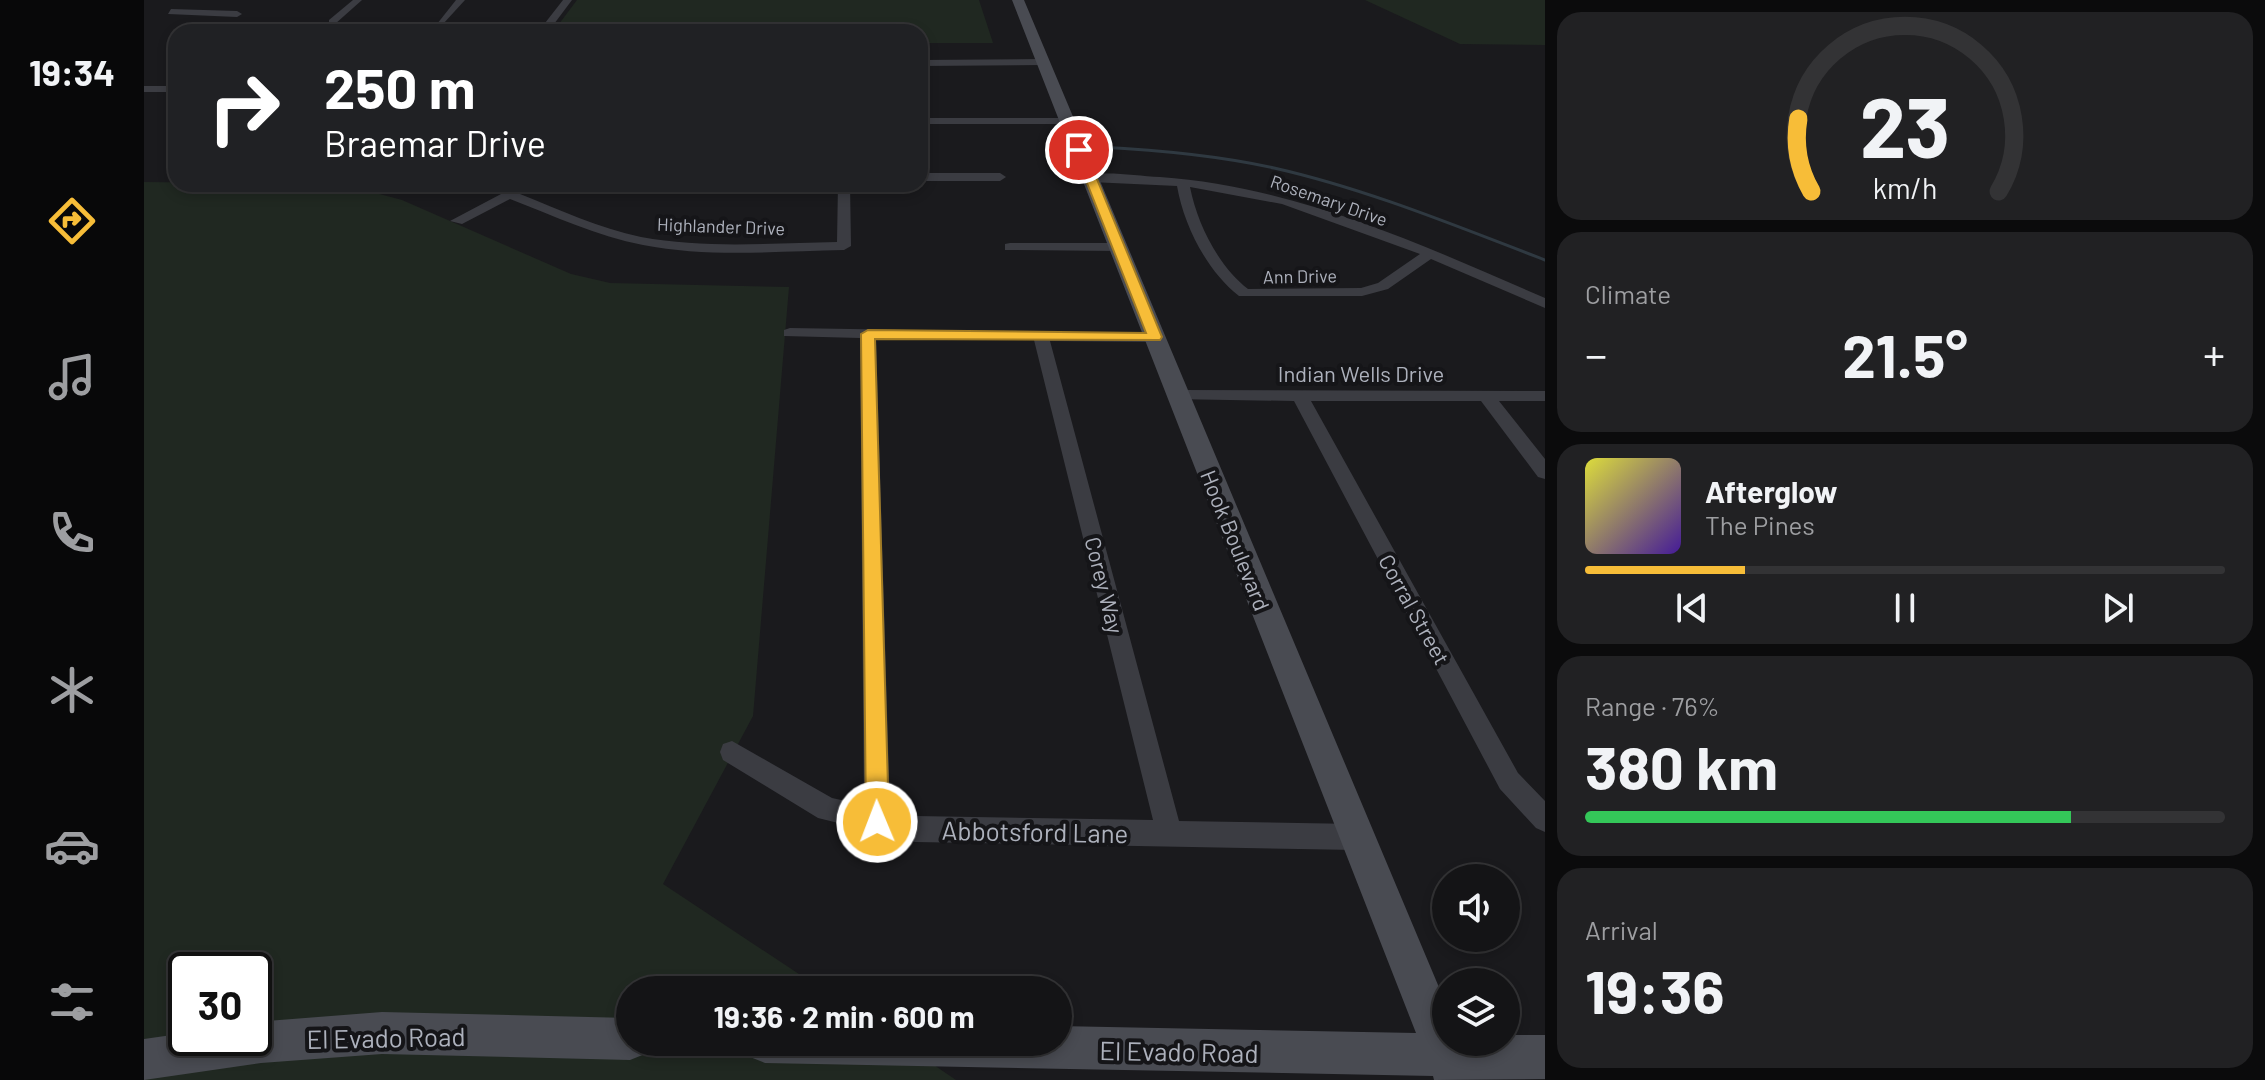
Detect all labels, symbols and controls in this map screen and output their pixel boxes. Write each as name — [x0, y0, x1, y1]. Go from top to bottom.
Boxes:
text: 19:34 — [29, 50, 115, 93]
text: 250 m — [324, 53, 475, 120]
icon: right — [192, 56, 296, 160]
text: 23 — [1860, 75, 1950, 175]
pin — [1045, 116, 1113, 184]
text: Braemar Drive — [324, 121, 546, 164]
icon: arrive — [1057, 128, 1101, 172]
street label: Rosemary Drive — [1268, 170, 1390, 230]
text: km/h — [1873, 170, 1937, 205]
icon: directions — [44, 193, 100, 249]
street label: Highlander Drive — [657, 213, 785, 239]
street label: Ann Drive — [1263, 264, 1337, 288]
text: Climate — [1585, 278, 1671, 309]
text: 21.5° — [1842, 318, 1968, 390]
text: − — [1585, 327, 1607, 380]
text: + — [2203, 327, 2225, 380]
icon: music — [44, 349, 100, 405]
street label: Indian Wells Drive — [1278, 360, 1444, 386]
street label: Hook Boulevard — [1196, 466, 1276, 614]
text: Afterglow — [1705, 473, 1838, 509]
icon: phone — [44, 505, 100, 561]
text: The Pines — [1705, 509, 1815, 540]
street label: Corey Way — [1080, 534, 1130, 636]
street label: Corral Street — [1374, 549, 1456, 669]
icon: previous — [1670, 586, 1714, 630]
icon: pause — [1883, 586, 1927, 630]
icon: next — [2096, 586, 2140, 630]
icon: climate — [44, 662, 100, 718]
text: Range · 76% — [1585, 690, 1720, 721]
text: 380 km — [1585, 730, 1778, 802]
position arrow — [835, 780, 919, 864]
street label: Abbotsford Lane — [941, 814, 1129, 848]
icon: car — [44, 818, 100, 874]
map controls — [1432, 864, 1520, 1056]
button: sound — [1432, 864, 1520, 952]
text: Arrival — [1585, 914, 1658, 945]
speed limit sign: 30 — [168, 952, 272, 1056]
text: 19:36 — [1585, 954, 1725, 1026]
button: layers — [1432, 968, 1520, 1056]
icon: filters — [44, 974, 100, 1030]
text: 19:36 · 2 min · 600 m — [713, 998, 975, 1034]
street label: El Evado Road — [306, 1020, 466, 1054]
street label: El Evado Road — [1099, 1034, 1259, 1068]

